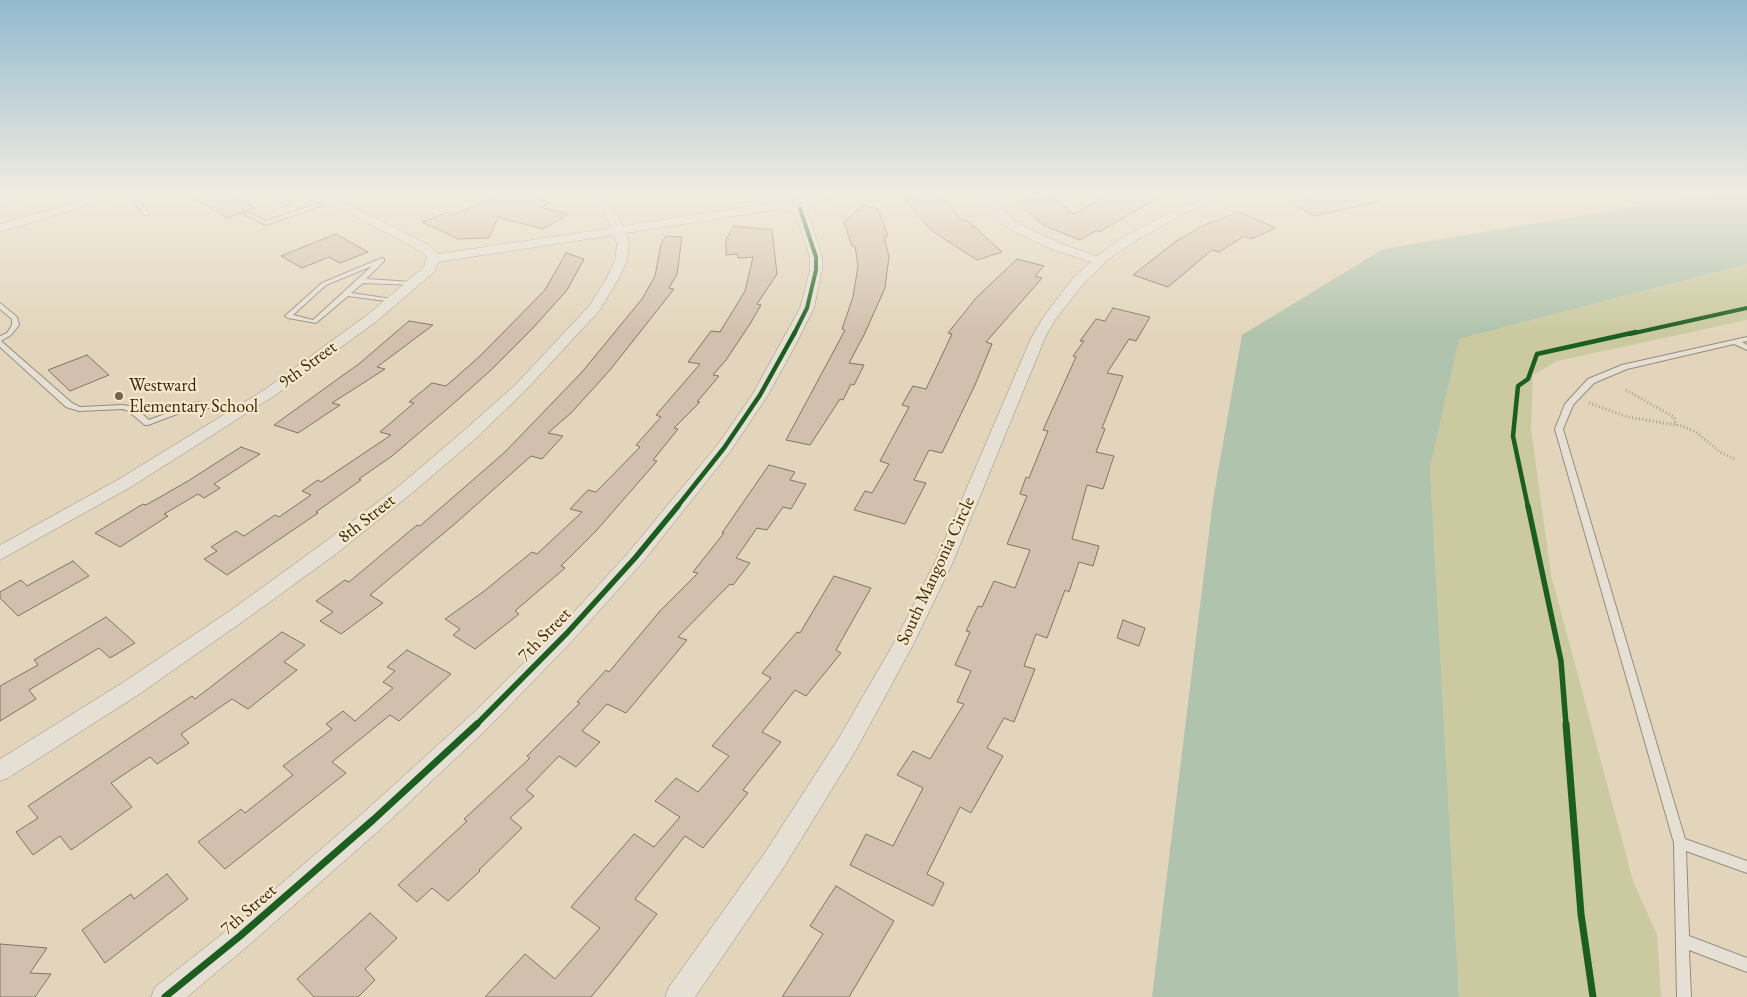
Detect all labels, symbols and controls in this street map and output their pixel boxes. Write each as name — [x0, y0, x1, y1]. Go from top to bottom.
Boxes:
street label: 9th Street — [275, 337, 341, 393]
place label: Westward Elementary School — [129, 375, 258, 418]
marker: Westward Elementary School — [113, 390, 125, 402]
street label: 8th Street — [334, 490, 400, 548]
street label: South Mangonia Circle — [892, 493, 980, 649]
street label: 7th Street — [514, 604, 576, 666]
street label: 7th Street — [217, 880, 281, 940]

